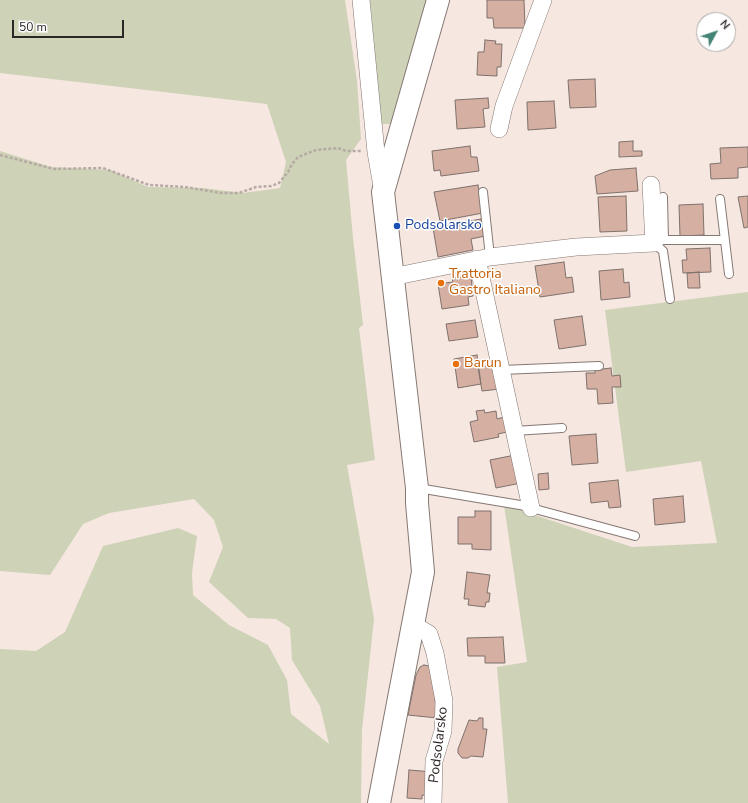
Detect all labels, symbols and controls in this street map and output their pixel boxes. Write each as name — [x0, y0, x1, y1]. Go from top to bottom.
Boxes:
scale bar — [14, 12, 126, 38]
north arrow — [696, 12, 736, 52]
text: N — [716, 17, 733, 33]
text: 50 m — [19, 19, 47, 35]
place label: Podsolarsko — [405, 218, 482, 234]
marker: Podsolarsko — [392, 221, 402, 231]
place label: Trattoria Gastro Italiano — [449, 267, 541, 300]
marker: Trattoria Gastro Italiano — [436, 278, 446, 288]
place label: Barun — [464, 356, 502, 372]
marker: Barun — [451, 359, 461, 369]
street label: Podsolarsko — [426, 706, 452, 784]

